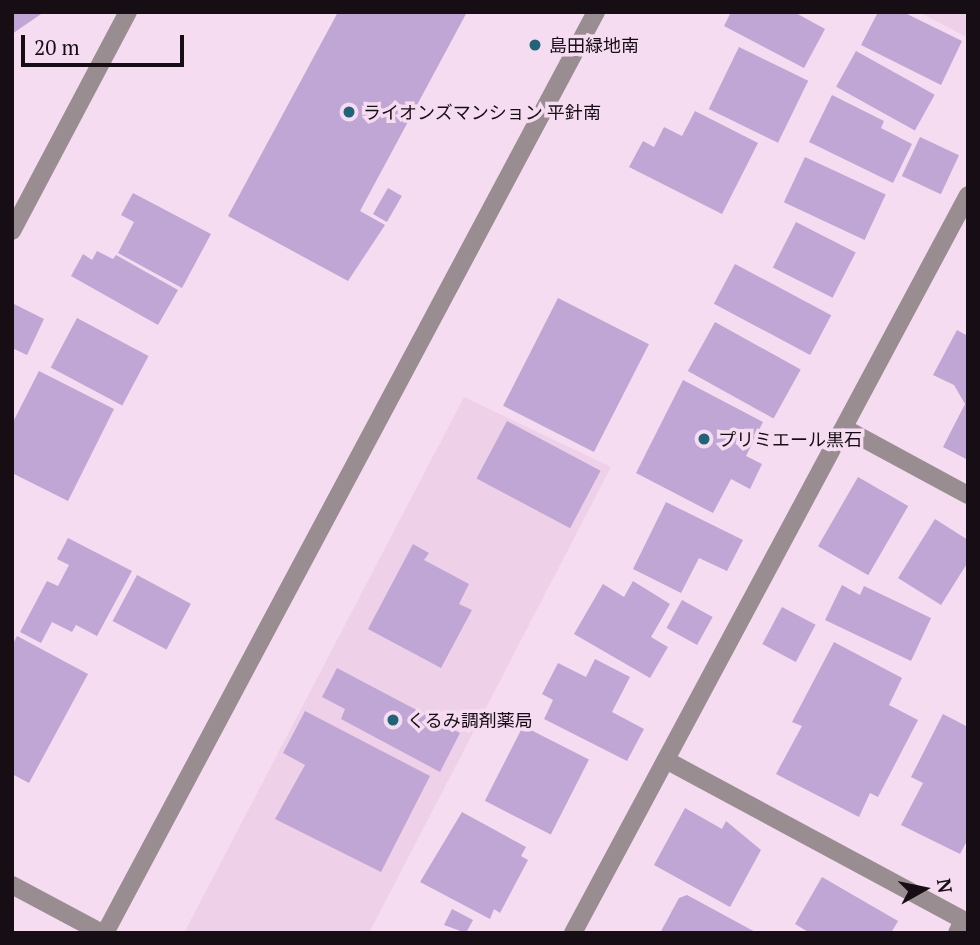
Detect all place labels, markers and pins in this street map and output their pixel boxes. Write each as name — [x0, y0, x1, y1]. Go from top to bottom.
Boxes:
place label: 島田緑地南 — [549, 34, 639, 56]
marker: 島田緑地南 — [527, 37, 543, 53]
place label: ライオンズマンション 平針南 — [363, 101, 601, 123]
marker: ライオンズマンション 平針南 — [341, 104, 357, 120]
place label: プリミエール黒石 — [718, 428, 862, 450]
marker: プリミエール黒石 — [696, 431, 712, 447]
place label: くるみ調剤薬局 — [407, 709, 533, 731]
marker: くるみ調剤薬局 — [385, 712, 401, 728]

